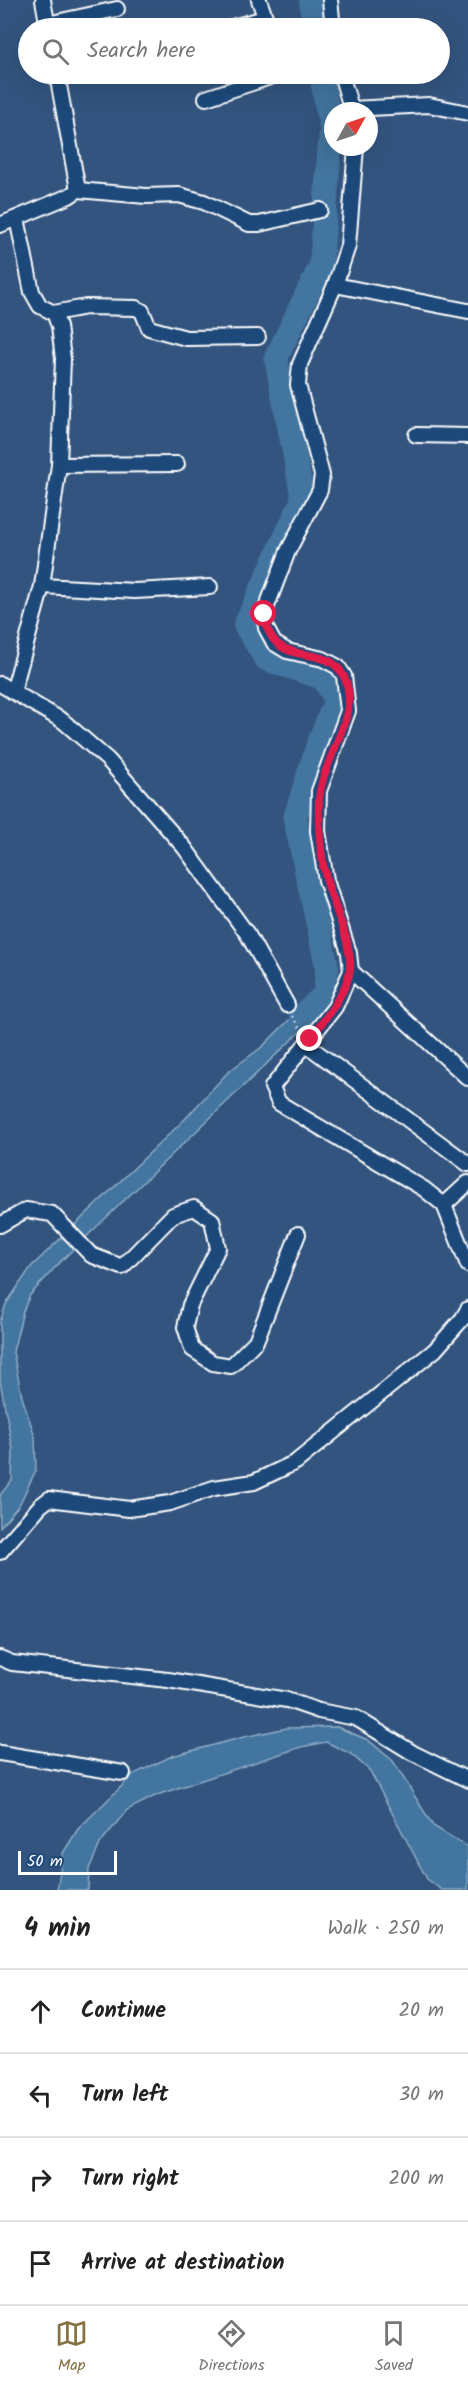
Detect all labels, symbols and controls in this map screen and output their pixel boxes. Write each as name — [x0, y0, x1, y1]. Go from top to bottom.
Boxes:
search box — [18, 18, 450, 84]
text: Search here — [87, 34, 195, 69]
icon: search — [39, 35, 72, 68]
north arrow — [324, 102, 378, 156]
route start — [250, 600, 276, 626]
route end — [296, 1025, 322, 1051]
scale bar — [18, 1848, 117, 1876]
text: 50 m — [27, 1849, 63, 1874]
text: 4 min — [24, 1908, 91, 1950]
text: Walk · 250 m — [328, 1913, 444, 1945]
text: Continue — [81, 1994, 166, 2029]
icon: ahead — [24, 1995, 57, 2028]
text: 20 m — [398, 1995, 444, 2027]
text: Turn left — [81, 2078, 168, 2113]
icon: left — [24, 2079, 57, 2112]
text: 30 m — [399, 2079, 444, 2111]
text: Turn right — [81, 2162, 179, 2197]
icon: right — [24, 2163, 57, 2196]
text: 200 m — [388, 2163, 444, 2195]
text: Arrive at destination — [81, 2246, 284, 2281]
icon: arrive — [24, 2247, 57, 2280]
tab: Map — [55, 2317, 88, 2378]
tab: Directions — [198, 2317, 265, 2378]
tab: Saved — [375, 2317, 413, 2378]

